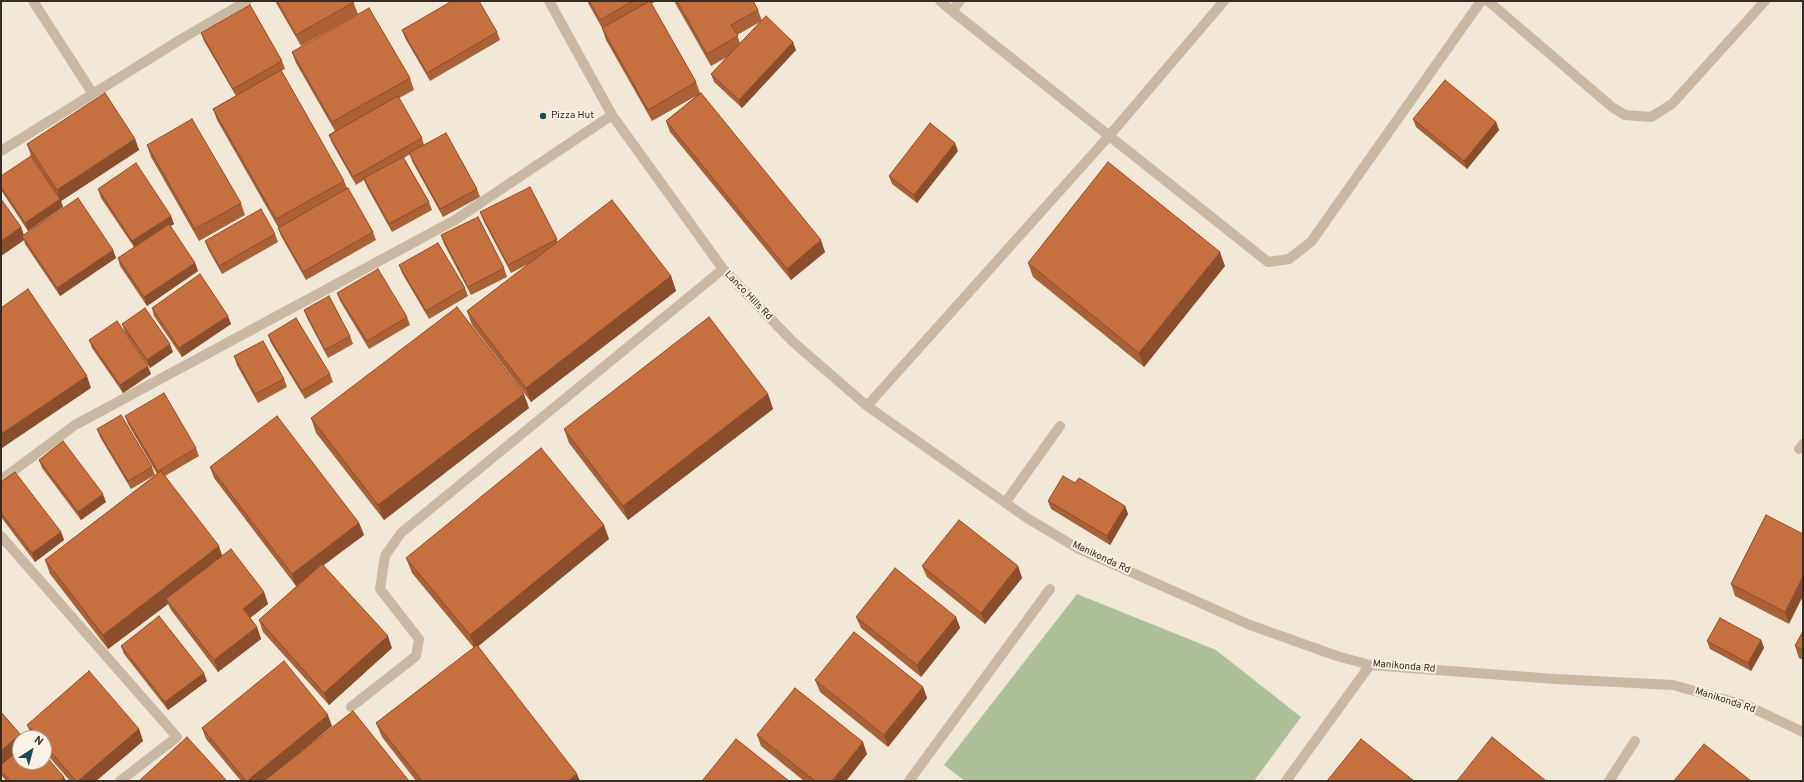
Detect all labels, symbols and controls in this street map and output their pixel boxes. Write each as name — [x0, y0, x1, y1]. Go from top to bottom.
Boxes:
place label: Pizza Hut — [551, 110, 594, 122]
marker: Pizza Hut — [538, 111, 548, 121]
street label: Lanco Hills Rd — [722, 269, 774, 323]
street label: Manikonda Rd — [1070, 539, 1132, 577]
street label: Manikonda Rd — [1372, 658, 1436, 676]
street label: Manikonda Rd — [1693, 686, 1757, 716]
north arrow — [12, 730, 52, 770]
text: N — [31, 733, 46, 749]

